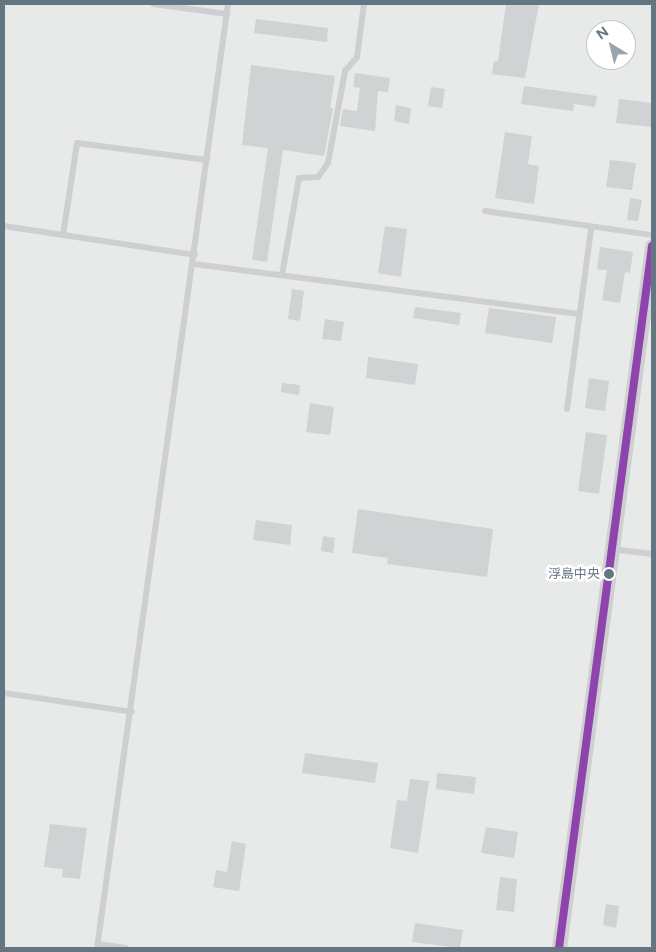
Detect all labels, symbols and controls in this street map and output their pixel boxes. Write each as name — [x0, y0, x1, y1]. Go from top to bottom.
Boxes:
north arrow — [586, 20, 636, 70]
text: N — [593, 23, 612, 43]
place label: 浮島中央 — [548, 566, 600, 582]
marker: 浮島中央 — [604, 569, 614, 579]

